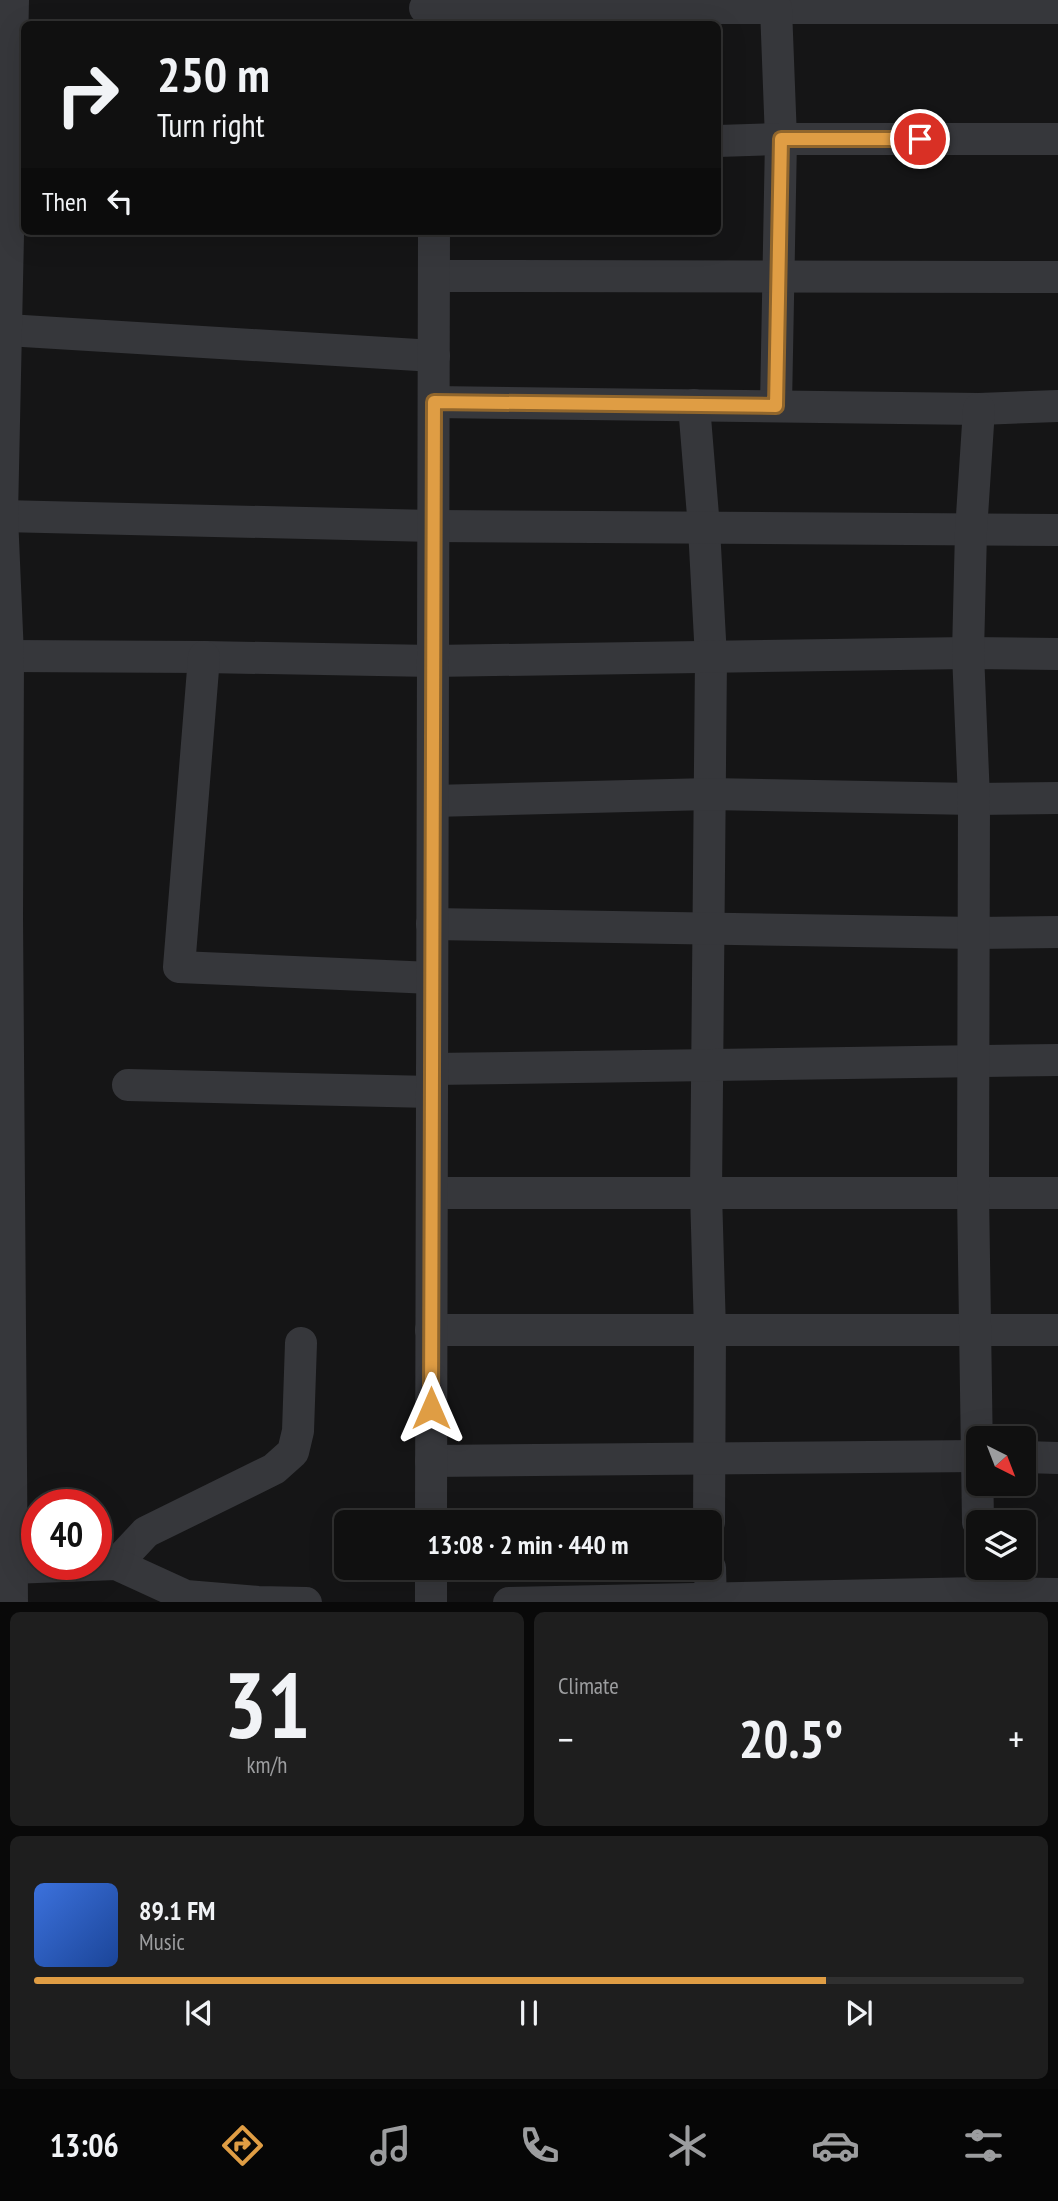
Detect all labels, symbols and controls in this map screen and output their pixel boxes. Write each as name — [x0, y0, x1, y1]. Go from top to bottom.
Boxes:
text: 250 m — [157, 42, 270, 106]
icon: right — [42, 49, 133, 140]
text: Turn right — [157, 104, 265, 146]
pin — [890, 109, 950, 169]
icon: arrive — [901, 120, 939, 158]
icon: left — [101, 182, 139, 220]
text: Then — [42, 185, 87, 218]
position arrow — [394, 1371, 468, 1445]
north arrow — [966, 1426, 1036, 1496]
map controls — [966, 1426, 1036, 1580]
speed limit sign: 40 — [21, 1489, 112, 1580]
button: layers — [966, 1510, 1036, 1580]
text: 13:08 · 2 min · 440 m — [428, 1528, 628, 1561]
text: 31 — [224, 1645, 311, 1763]
text: Climate — [558, 1671, 619, 1700]
text: 20.5° — [739, 1705, 843, 1772]
text: − — [558, 1714, 574, 1763]
text: + — [1008, 1714, 1024, 1763]
text: km/h — [247, 1750, 287, 1779]
text: 89.1 FM — [139, 1894, 215, 1927]
text: Music — [139, 1927, 185, 1956]
icon: previous — [180, 1994, 218, 2032]
icon: pause — [510, 1994, 548, 2032]
icon: next — [840, 1994, 878, 2032]
icon: directions — [218, 2121, 267, 2170]
icon: music — [366, 2121, 415, 2170]
icon: phone — [515, 2121, 564, 2170]
icon: climate — [663, 2121, 712, 2170]
icon: car — [811, 2121, 860, 2170]
icon: filters — [959, 2121, 1008, 2170]
text: 13:06 — [50, 2124, 119, 2166]

